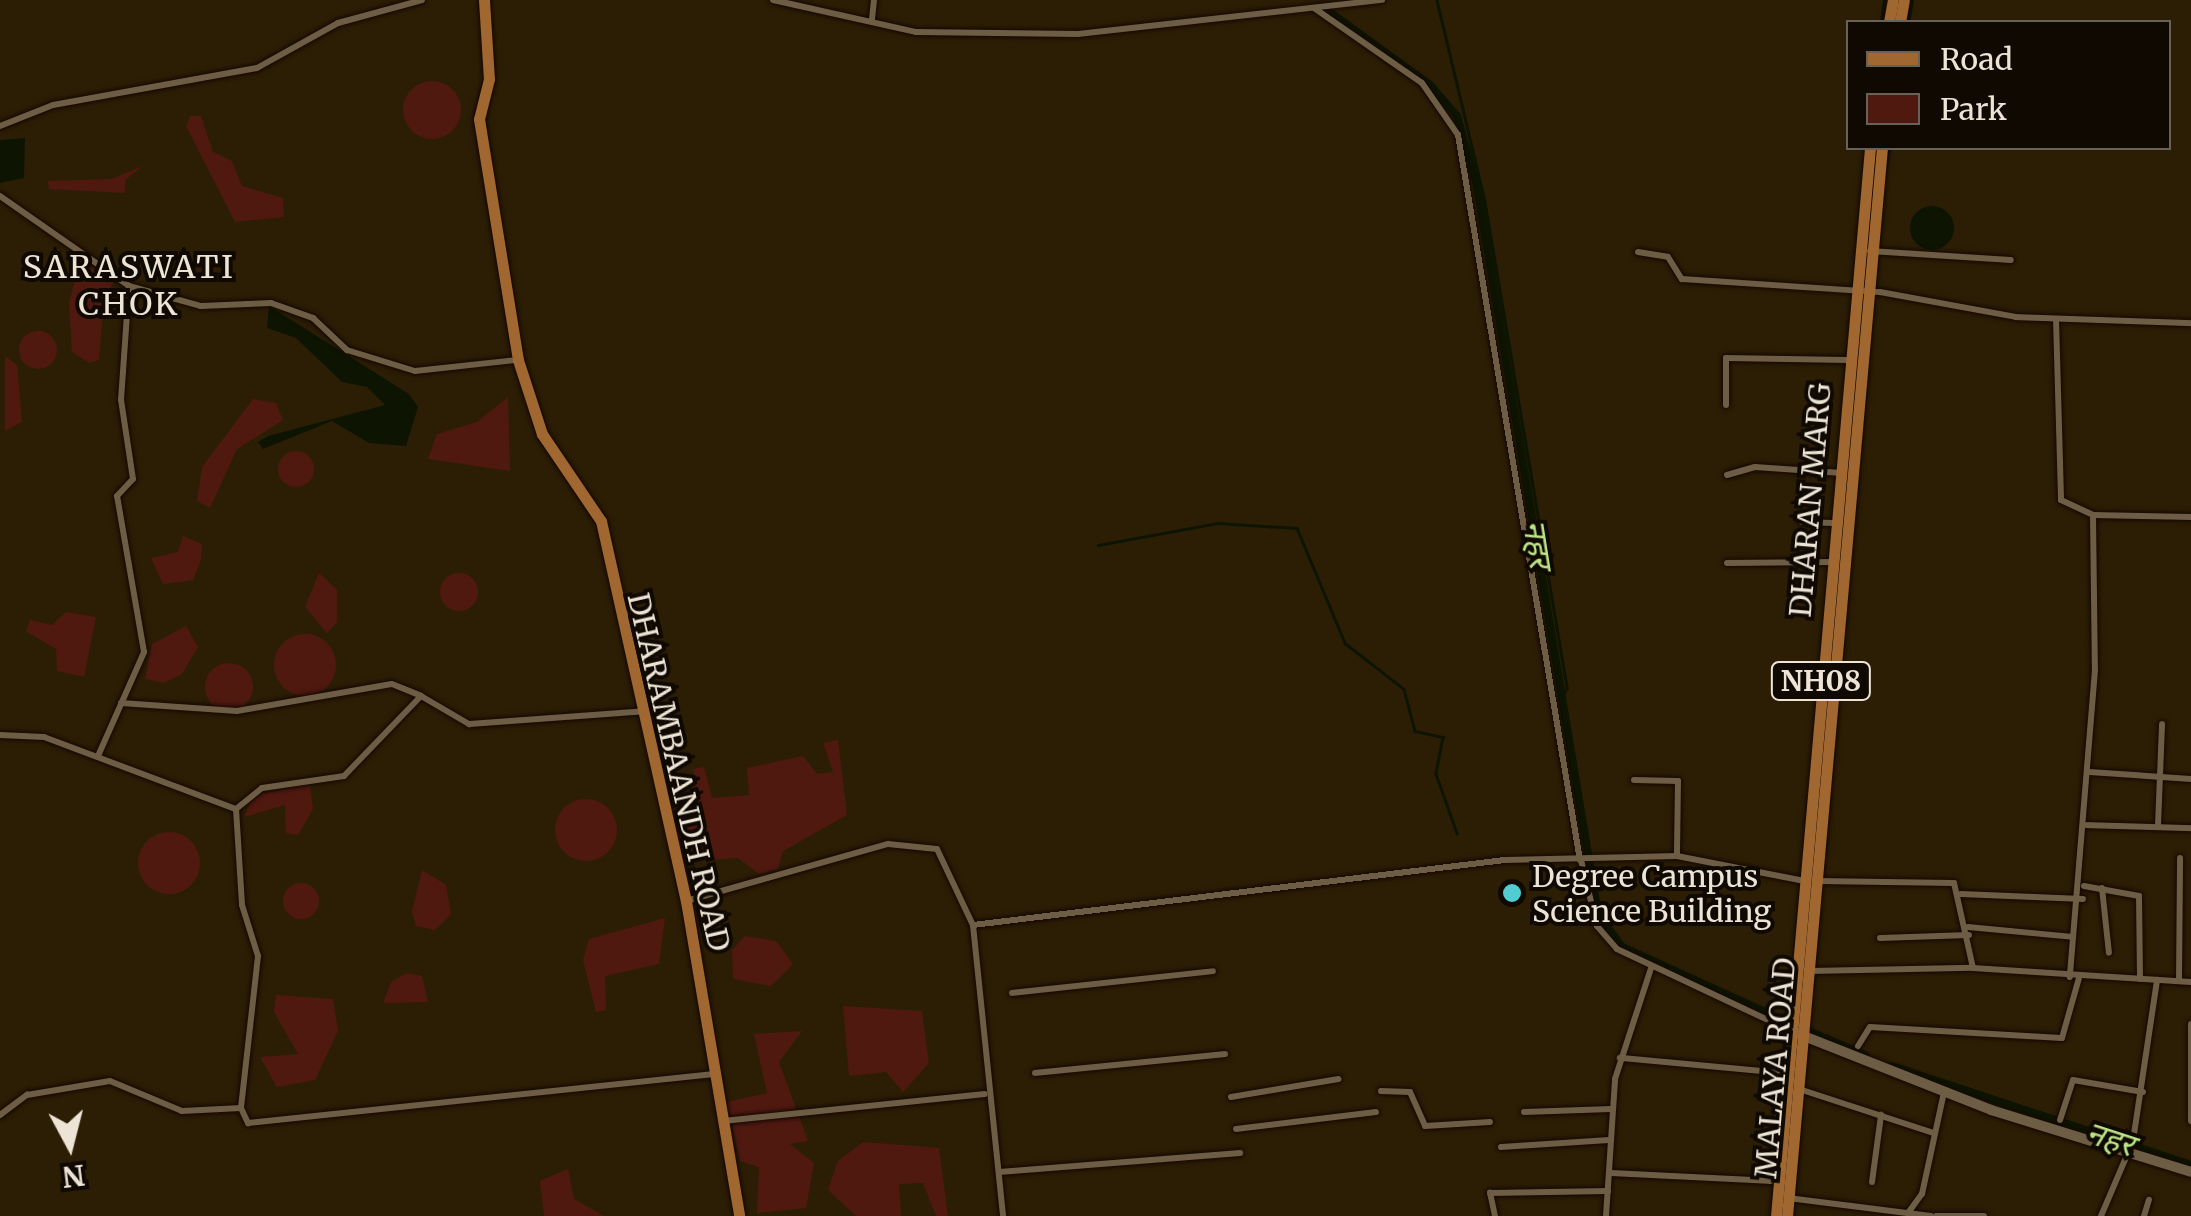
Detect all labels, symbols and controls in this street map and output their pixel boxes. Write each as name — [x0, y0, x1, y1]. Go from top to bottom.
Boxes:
legend — [1846, 20, 2171, 150]
text: Road — [1940, 40, 2013, 78]
text: Park — [1940, 90, 2007, 128]
district label: SARASWATI CHOK — [23, 249, 235, 324]
street label: DHARAN MARG — [1782, 381, 1838, 619]
water label: नहर — [1514, 517, 1560, 571]
street label: DHARAMBAANDH ROAD — [620, 589, 738, 955]
road number: NH08 — [1768, 658, 1874, 704]
place label: Degree Campus Science Building — [1532, 858, 1771, 928]
marker: Degree Campus Science Building — [1501, 882, 1523, 904]
street label: MALAYA ROAD — [1747, 956, 1803, 1180]
north arrow — [20, 1096, 120, 1196]
water label: नहर — [2081, 1113, 2139, 1165]
text: N — [60, 1157, 87, 1195]

